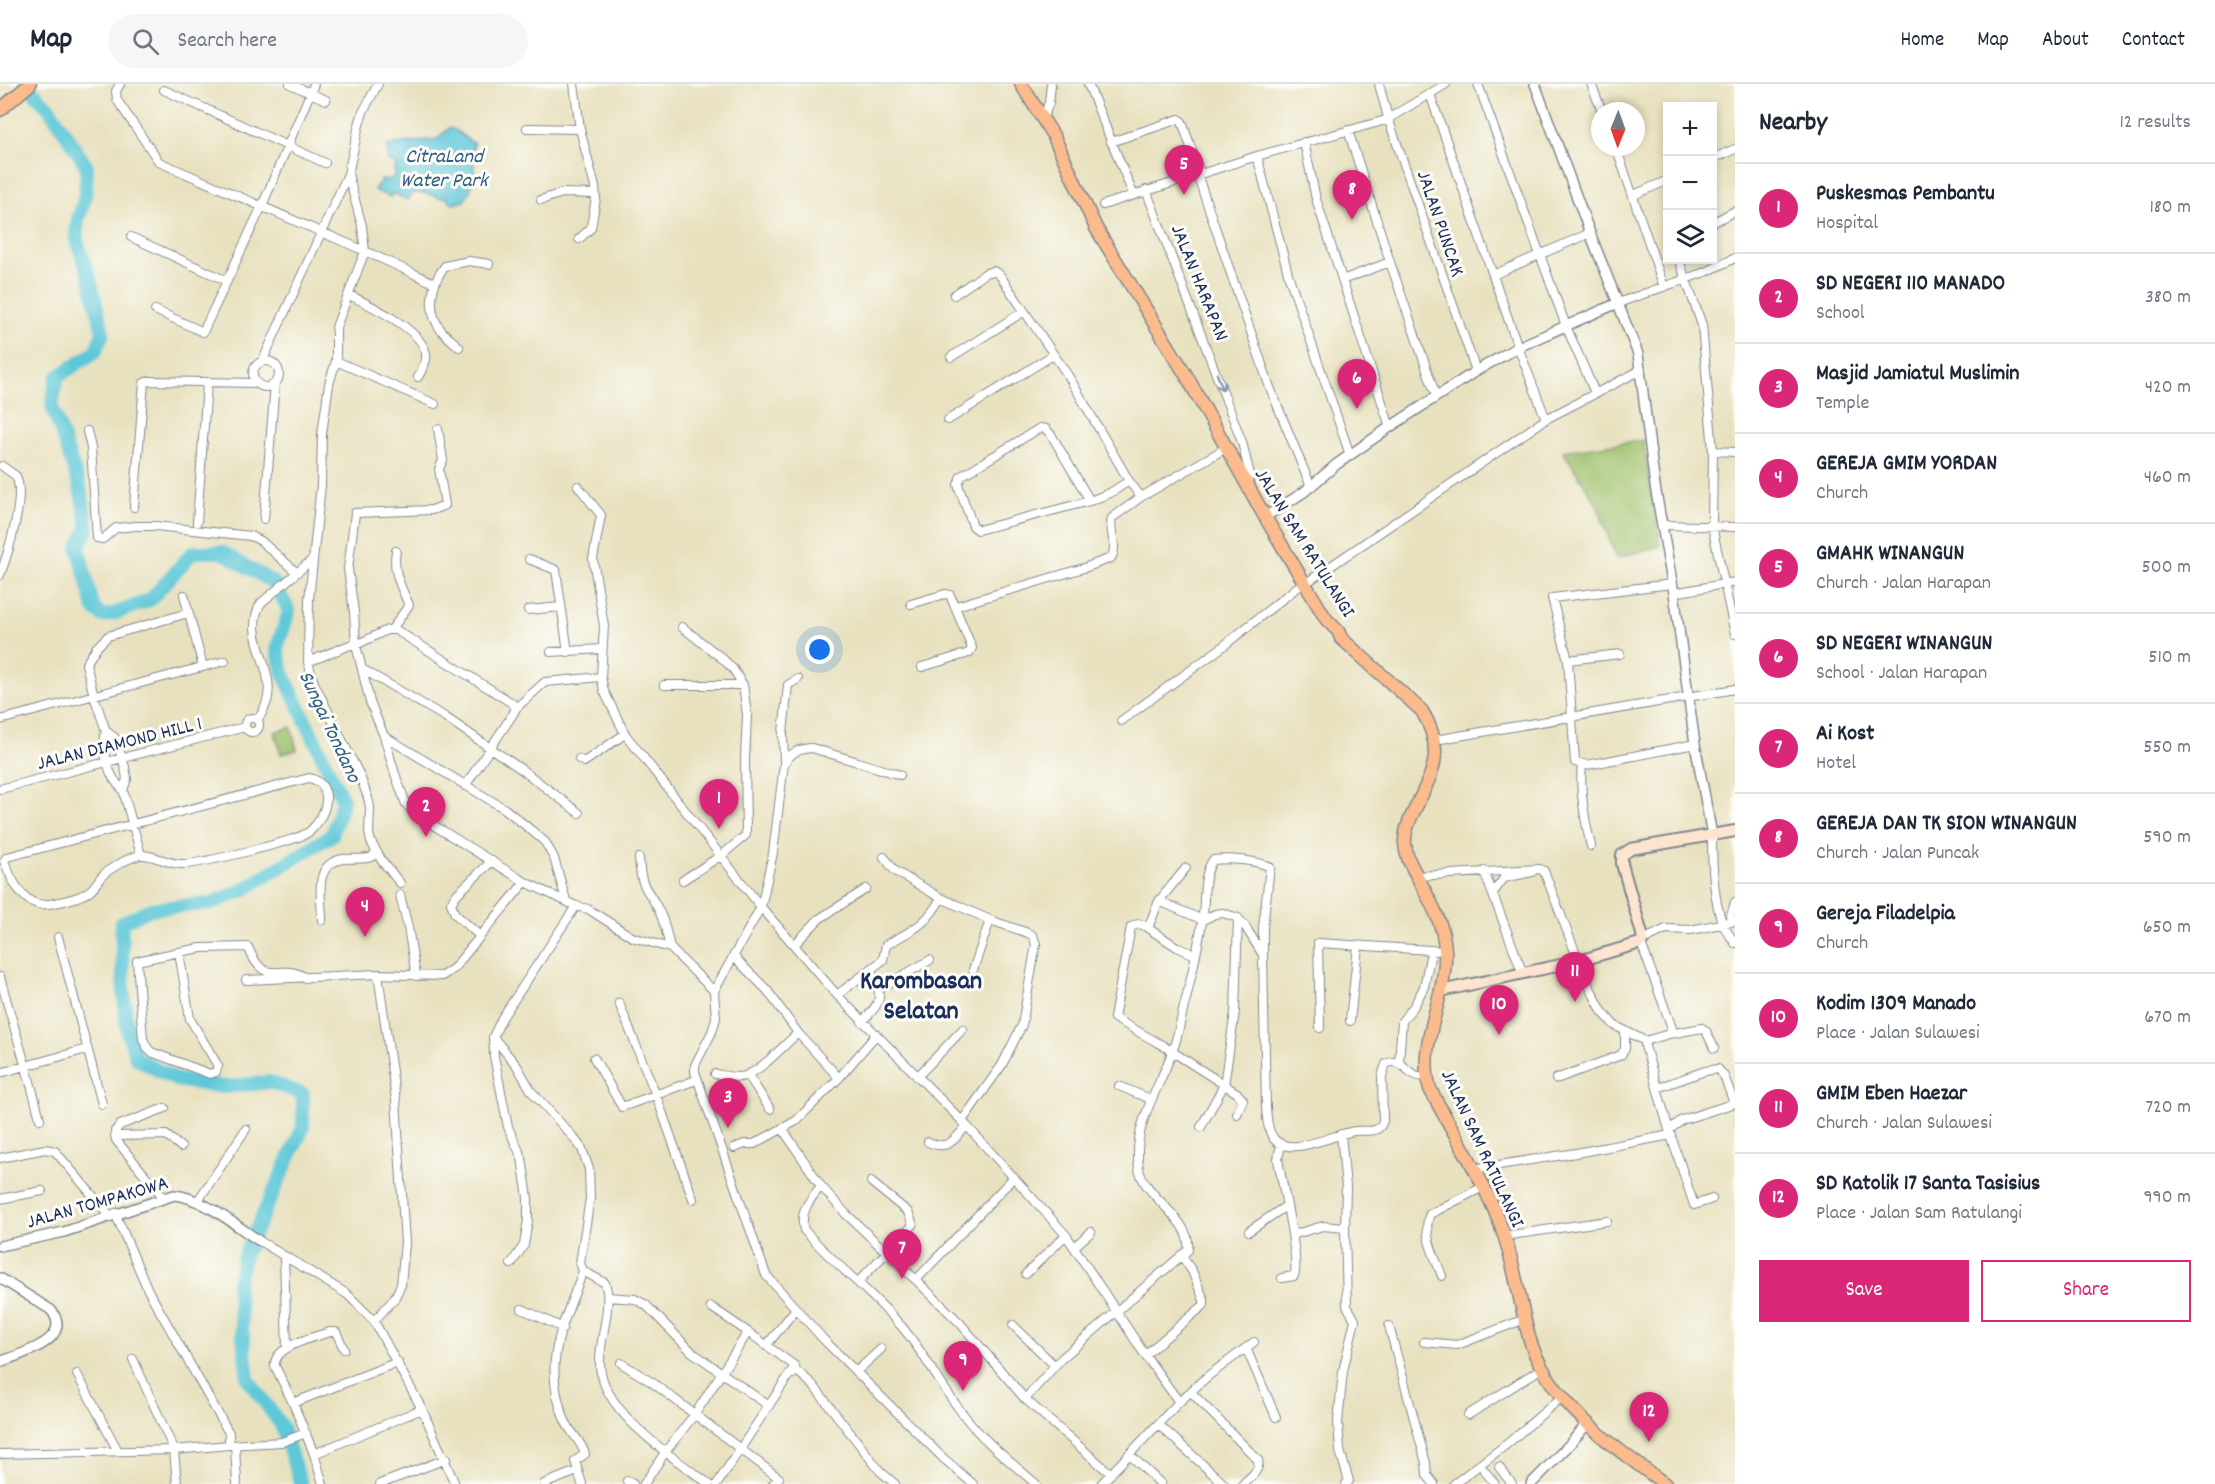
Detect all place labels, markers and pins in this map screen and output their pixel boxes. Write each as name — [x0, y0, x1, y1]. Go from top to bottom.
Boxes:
pin: 5 — [1164, 146, 1204, 195]
pin: 8 — [1332, 170, 1372, 220]
pin: 6 — [1338, 360, 1376, 409]
pin: 1 — [700, 780, 738, 829]
pin: 2 — [406, 788, 446, 837]
pin: 4 — [346, 888, 385, 937]
pin: 11 — [1556, 952, 1594, 1002]
pin: 10 — [1480, 986, 1518, 1035]
pin: 3 — [708, 1078, 748, 1128]
pin: 7 — [882, 1230, 922, 1279]
pin: 9 — [944, 1342, 982, 1391]
pin: 12 — [1630, 1392, 1668, 1442]

